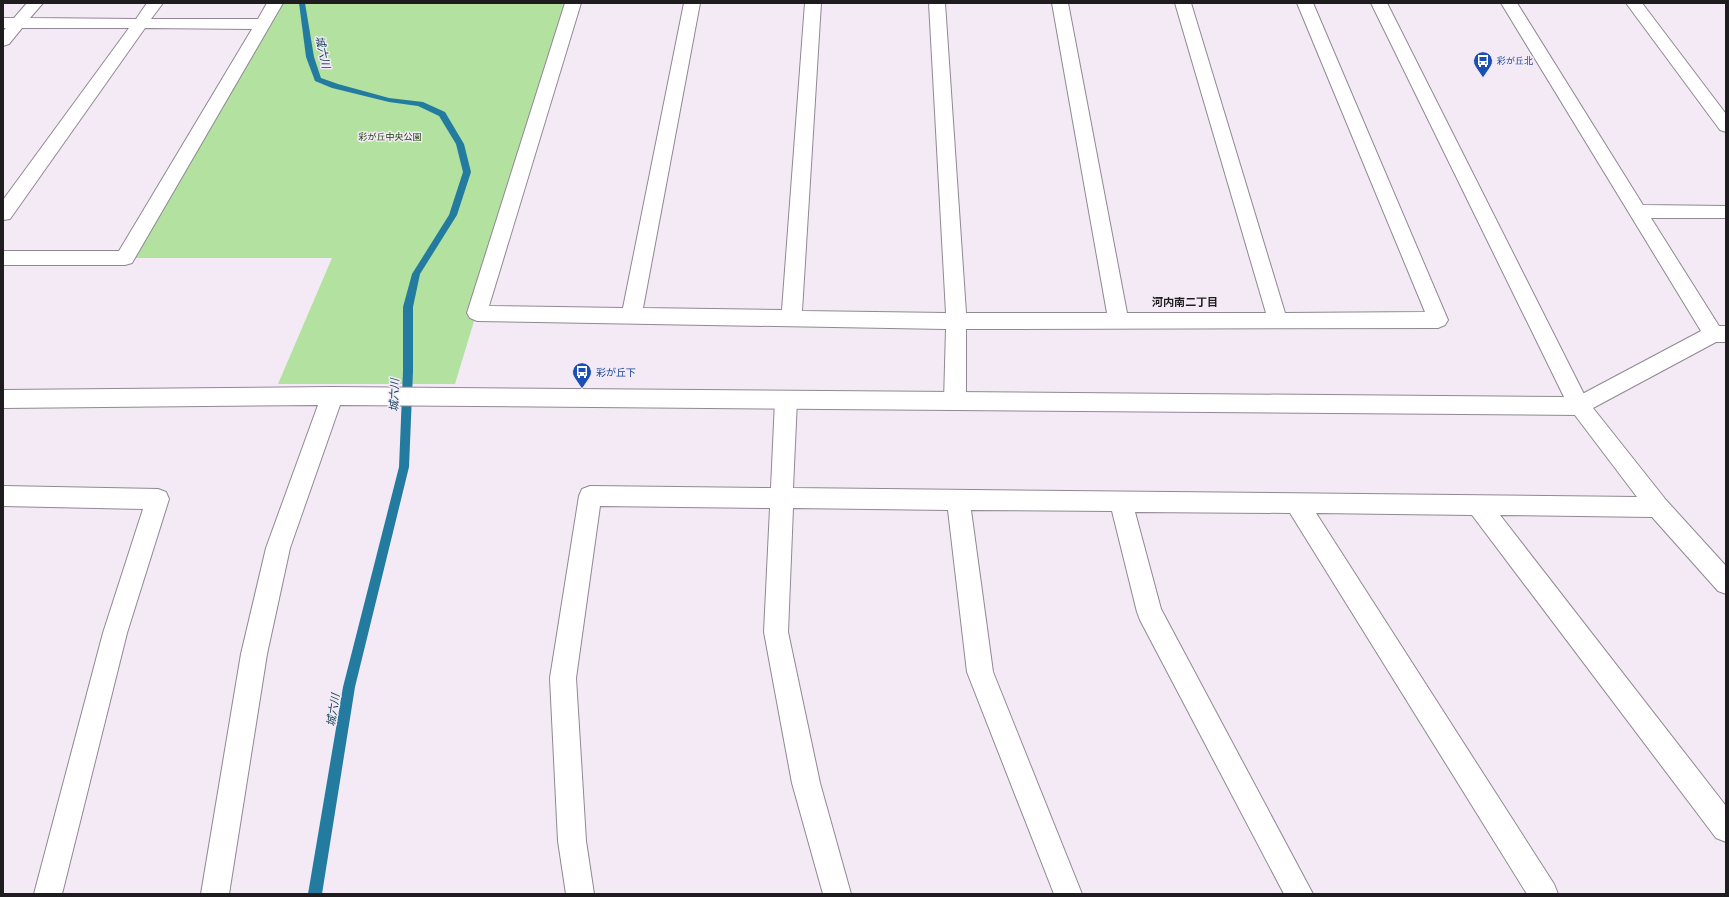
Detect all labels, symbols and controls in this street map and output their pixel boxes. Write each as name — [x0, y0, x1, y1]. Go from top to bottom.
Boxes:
water label: 城六川 — [312, 34, 334, 71]
bus stop icon: 彩が丘北 — [1472, 50, 1494, 78]
place label: 彩が丘北 — [1497, 55, 1533, 67]
park label: 彩が丘中央公園 — [358, 131, 422, 143]
district label: 河内南二丁目 — [1152, 295, 1218, 309]
bus stop icon: 彩が丘下 — [571, 361, 593, 389]
place label: 彩が丘下 — [596, 366, 636, 379]
water label: 城六川 — [386, 377, 402, 412]
water label: 城六川 — [324, 692, 343, 727]

